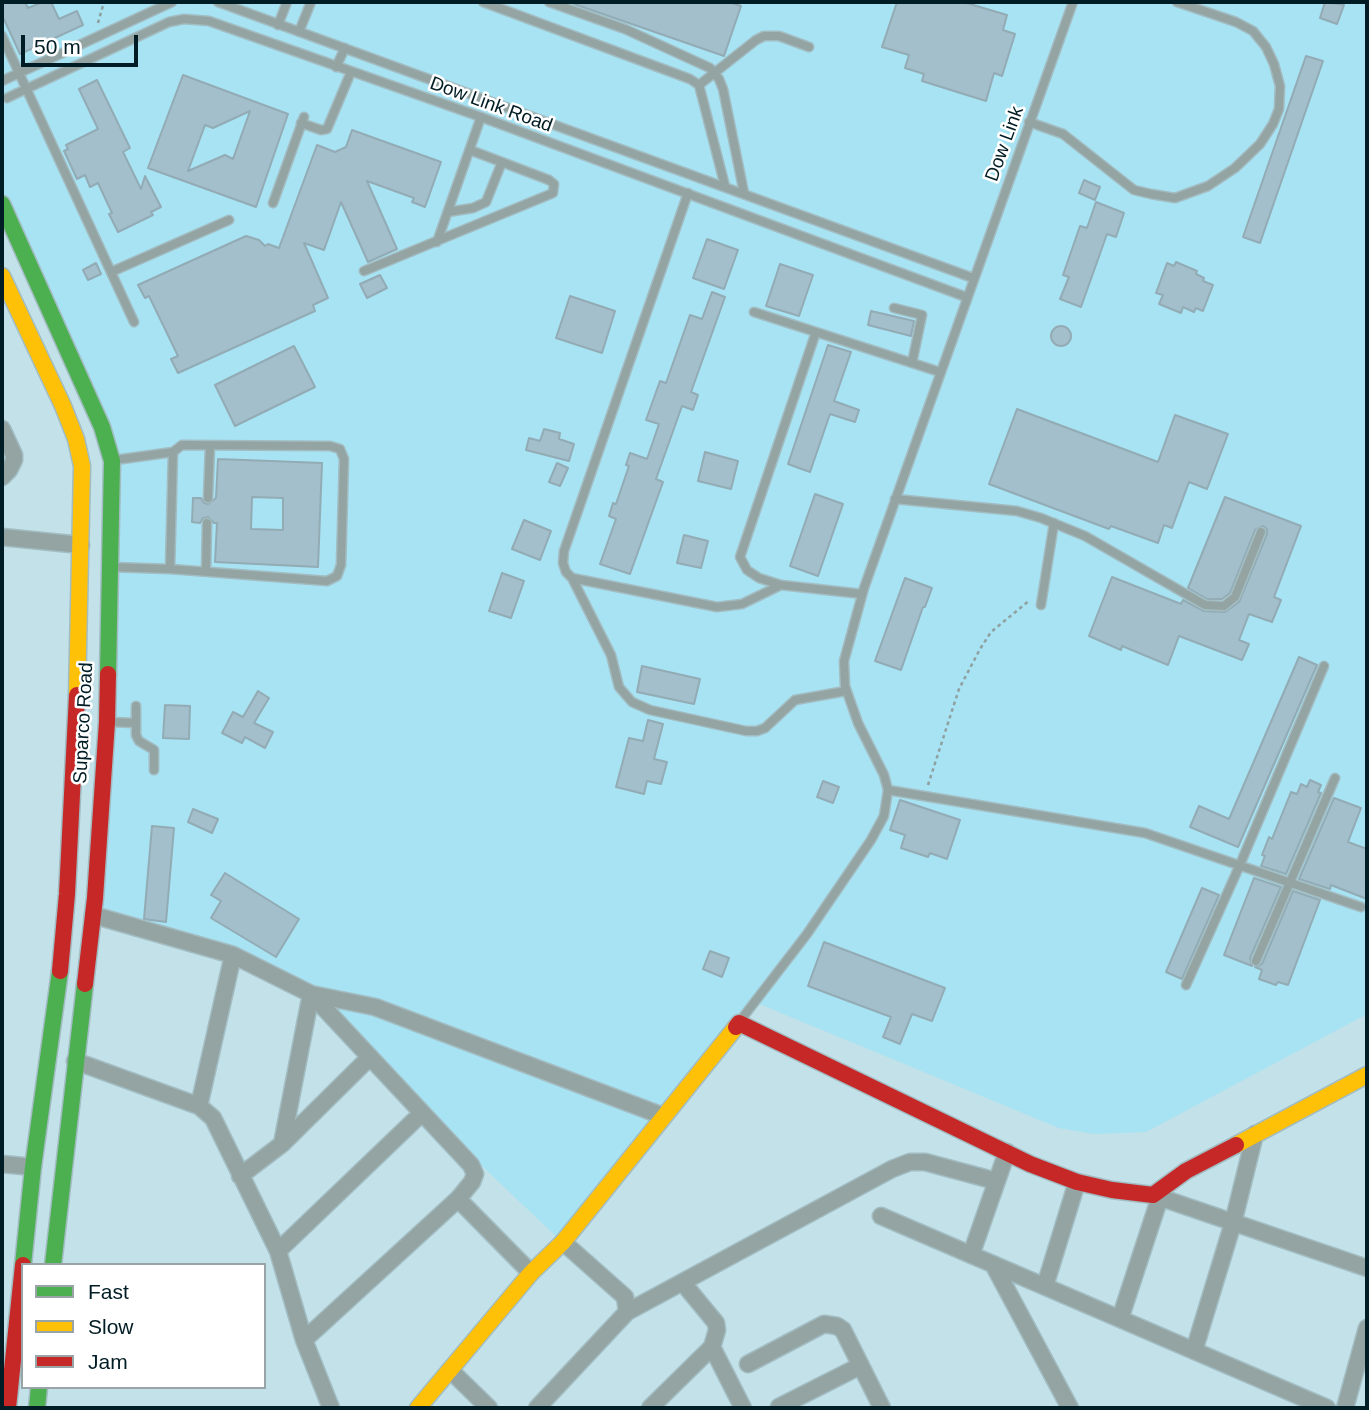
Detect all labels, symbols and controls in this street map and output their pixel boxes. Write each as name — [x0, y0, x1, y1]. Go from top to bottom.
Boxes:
scale bar — [24, 21, 142, 65]
text: 50 m — [34, 35, 81, 58]
street label: Dow Link Road — [427, 72, 555, 138]
street label: Dow Link — [981, 103, 1029, 185]
street label: Suparco Road — [69, 662, 99, 784]
legend — [21, 1263, 266, 1389]
text: Fast — [88, 1280, 129, 1303]
text: Slow — [88, 1315, 134, 1338]
text: Jam — [88, 1350, 128, 1373]

